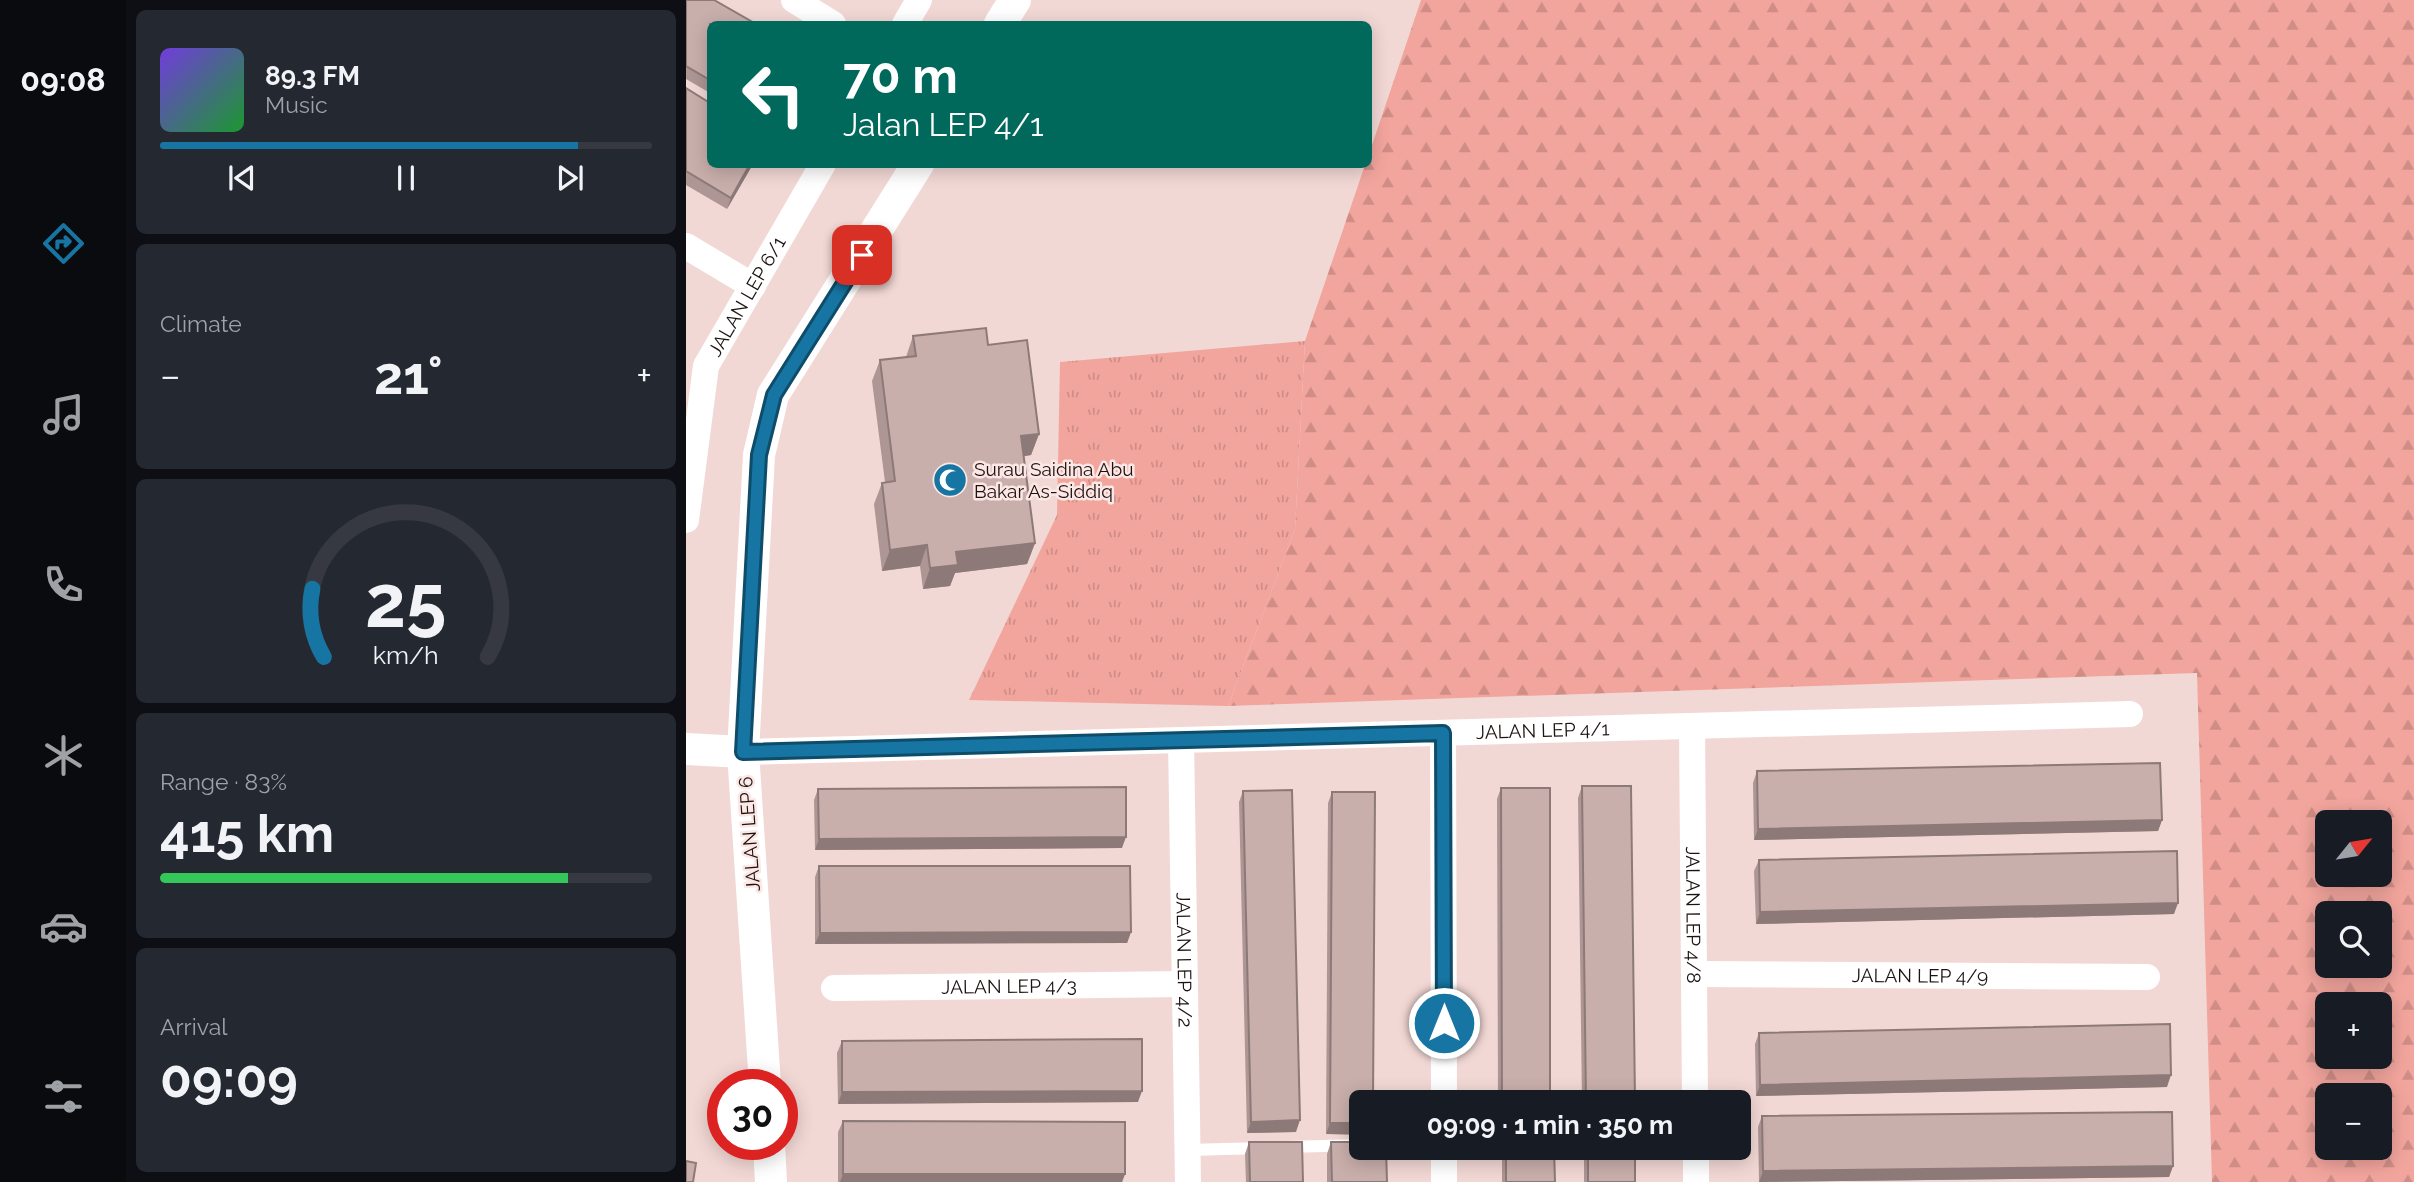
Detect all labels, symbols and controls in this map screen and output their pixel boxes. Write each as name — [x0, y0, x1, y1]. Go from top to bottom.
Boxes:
text: 70 m — [843, 47, 958, 104]
icon: left — [728, 49, 819, 140]
text: 09:08 — [20, 61, 106, 98]
text: 89.3 FM — [265, 61, 360, 91]
text: Music — [265, 91, 328, 118]
text: Jalan LEP 4/1 — [843, 106, 1044, 143]
icon: previous — [223, 159, 261, 197]
icon: pause — [387, 159, 425, 197]
icon: next — [551, 159, 589, 197]
icon: directions — [39, 219, 88, 268]
pin — [832, 225, 892, 285]
street label: JALAN LEP 6/1 — [703, 232, 790, 360]
icon: arrive — [843, 236, 881, 274]
text: Climate — [160, 310, 242, 337]
text: 21° — [374, 345, 443, 406]
text: − — [160, 353, 180, 398]
text: + — [636, 353, 652, 398]
icon: music — [39, 390, 88, 439]
place label: Surau Saidina Abu Bakar As-Siddiq — [974, 458, 1133, 502]
mosque icon: Surau Saidina Abu Bakar As-Siddiq — [931, 461, 969, 499]
text: 25 — [365, 559, 447, 644]
icon: phone — [39, 560, 88, 609]
text: km/h — [373, 640, 439, 670]
street label: JALAN LEP 4/1 — [1476, 717, 1610, 743]
icon: climate — [39, 731, 88, 780]
text: Range · 83% — [160, 768, 287, 795]
street label: JALAN LEP 6 — [734, 776, 764, 892]
text: 415 km — [160, 803, 334, 864]
north arrow — [2315, 810, 2392, 887]
map controls — [2315, 810, 2392, 1160]
street label: JALAN LEP 4/8 — [1682, 846, 1705, 984]
street label: JALAN LEP 4/2 — [1172, 892, 1197, 1028]
button: search — [2315, 901, 2392, 978]
icon: car — [39, 902, 88, 951]
street label: JALAN LEP 4/9 — [1852, 964, 1988, 987]
street label: JALAN LEP 4/3 — [941, 974, 1077, 998]
position arrow — [1407, 986, 1481, 1060]
button: + — [2315, 992, 2392, 1069]
text: Arrival — [160, 1013, 227, 1040]
text: 09:09 — [160, 1048, 298, 1109]
speed limit sign: 30 — [707, 1069, 798, 1160]
icon: filters — [39, 1072, 88, 1121]
button: − — [2315, 1083, 2392, 1160]
text: 09:09 · 1 min · 350 m — [1427, 1110, 1673, 1140]

